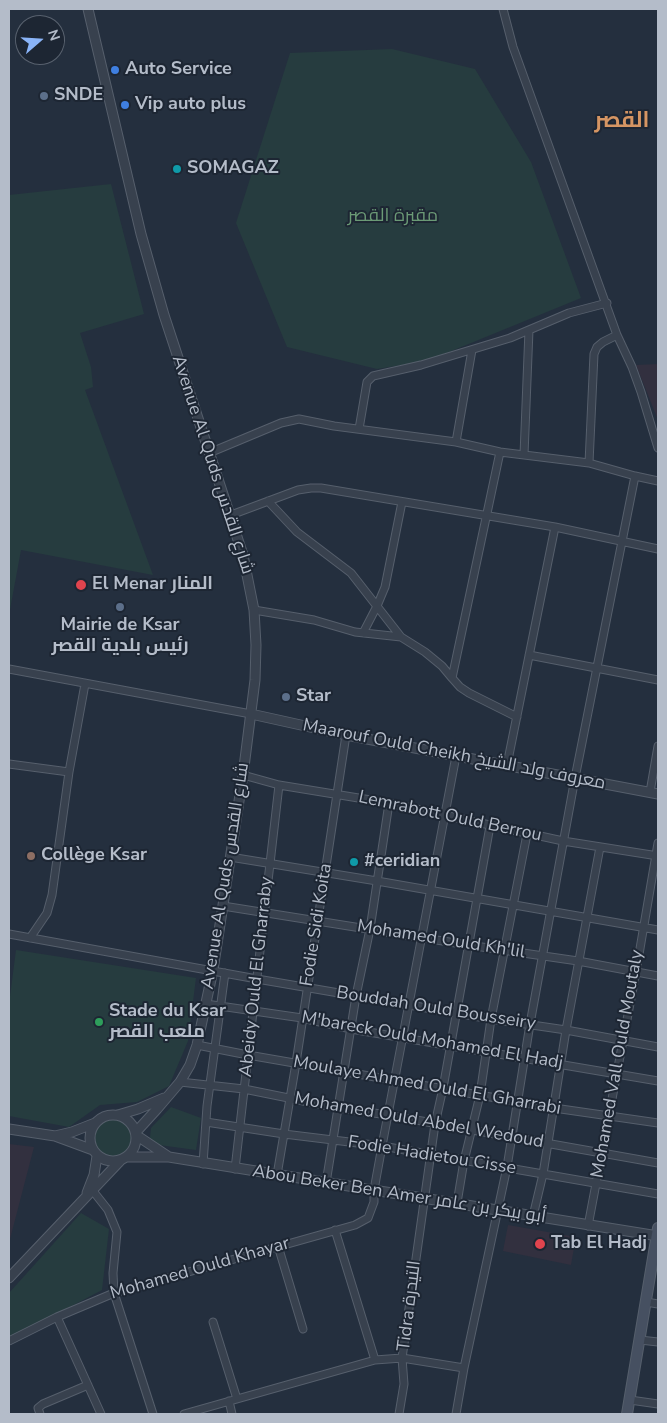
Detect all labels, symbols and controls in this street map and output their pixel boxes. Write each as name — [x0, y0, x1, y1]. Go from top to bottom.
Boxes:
north arrow — [15, 15, 65, 65]
text: N — [43, 27, 64, 43]
place label: Auto Service — [125, 59, 232, 81]
marker: Auto Service — [109, 64, 121, 76]
place label: SNDE — [54, 85, 103, 107]
marker: SNDE — [38, 90, 50, 102]
place label: Vip auto plus — [135, 94, 246, 116]
marker: Vip auto plus — [119, 99, 131, 111]
district label: القصر — [595, 109, 649, 135]
place label: SOMAGAZ — [187, 158, 279, 180]
marker: SOMAGAZ — [171, 163, 183, 175]
park label: مقبرة القصر — [348, 206, 438, 228]
street label: Avenue Al Quds شارع القدس — [166, 353, 258, 577]
place label: El Menar المنار — [92, 574, 213, 596]
marker: El Menar المنار — [74, 578, 88, 592]
marker: Mairie de Ksar رئيس بلدية القصر — [114, 601, 126, 613]
place label: Mairie de Ksar رئيس بلدية القصر — [52, 615, 188, 658]
place label: Star — [296, 686, 331, 708]
marker: Star — [280, 691, 292, 703]
street label: Maarouf Ould Cheikh معروف ولد الشيخ — [301, 715, 607, 795]
street label: Avenue Al Quds شارع القدس — [197, 761, 255, 991]
street label: Lemrabott Ould Berrou — [356, 787, 544, 847]
place label: Collège Ksar — [41, 845, 147, 867]
marker: Collège Ksar — [25, 850, 37, 862]
place label: #ceridian — [364, 851, 440, 873]
marker: #ceridian — [348, 856, 360, 868]
street label: Fodie Sidi Koita — [297, 862, 337, 988]
street label: Abeidy Ould El Gharraby — [236, 876, 278, 1078]
street label: Mohamed Ould Kh'lil — [355, 916, 527, 964]
street label: Mohamed Vall Ould Moutaly — [587, 948, 649, 1180]
street label: Bouddah Ould Bousseiry — [335, 983, 537, 1035]
place label: Stade du Ksar ملعب القصر — [109, 1001, 226, 1044]
street label: M'bareck Ould Mohamed El Hadj — [300, 1007, 564, 1075]
marker: Stade du Ksar ملعب القصر — [93, 1016, 105, 1028]
street label: Moulaye Ahmed Ould El Gharrabi — [291, 1052, 563, 1120]
street label: Mohamed Ould Abdel Wedoud — [293, 1088, 545, 1154]
street label: Fodie Hadietou Cisse — [346, 1132, 518, 1180]
street label: Abou Beker Ben Amer أبو بيكر بن عامر — [251, 1161, 547, 1229]
street label: Mohamed Ould Khayar — [108, 1233, 292, 1305]
place label: Tab El Hadj — [551, 1233, 647, 1255]
marker: Tab El Hadj — [533, 1237, 547, 1251]
street label: Tidra التيدرة — [394, 1259, 426, 1353]

